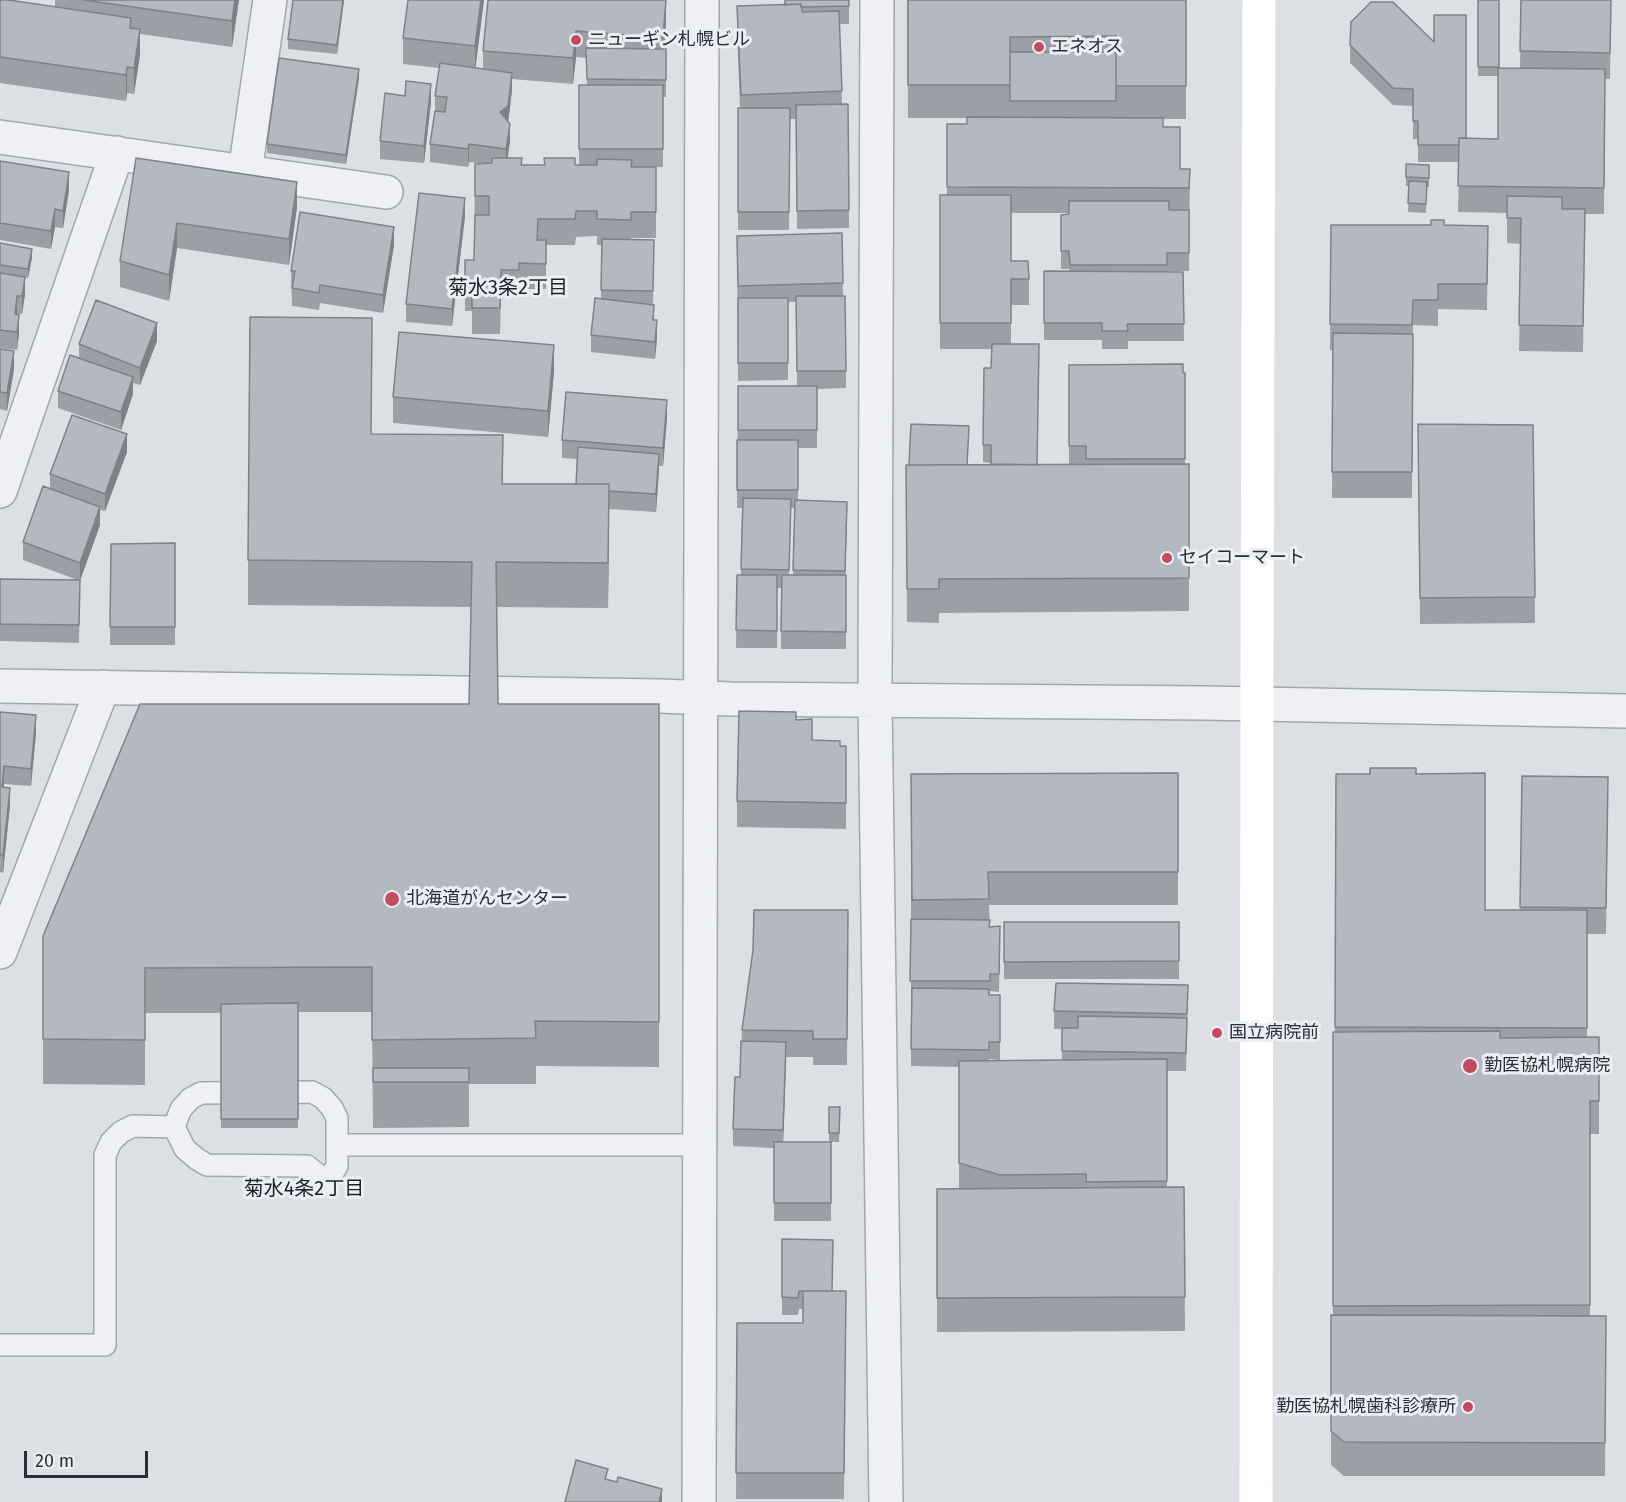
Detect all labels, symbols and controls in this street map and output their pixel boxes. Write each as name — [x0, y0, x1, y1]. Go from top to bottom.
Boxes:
place label: ニューギン札幌ビル — [588, 29, 750, 51]
marker: ニューギン札幌ビル — [569, 33, 583, 47]
place label: エネオス — [1051, 36, 1123, 58]
marker: エネオス — [1032, 40, 1046, 54]
district label: 菊水3条2丁目 — [448, 276, 568, 300]
place label: セイコーマート — [1179, 547, 1305, 569]
marker: セイコーマート — [1160, 551, 1174, 565]
place label: 北海道がんセンター — [406, 888, 568, 910]
marker: 北海道がんセンター — [383, 890, 401, 908]
place label: 国立病院前 — [1229, 1022, 1319, 1044]
marker: 国立病院前 — [1210, 1026, 1224, 1040]
place label: 勤医協札幌病院 — [1484, 1055, 1610, 1077]
marker: 勤医協札幌病院 — [1461, 1057, 1479, 1075]
district label: 菊水4条2丁目 — [244, 1177, 364, 1201]
place label: 勤医協札幌歯科診療所 — [1276, 1396, 1456, 1418]
marker: 勤医協札幌歯科診療所 — [1461, 1400, 1475, 1414]
scale bar — [27, 1439, 152, 1477]
text: 20 m — [35, 1450, 74, 1472]

